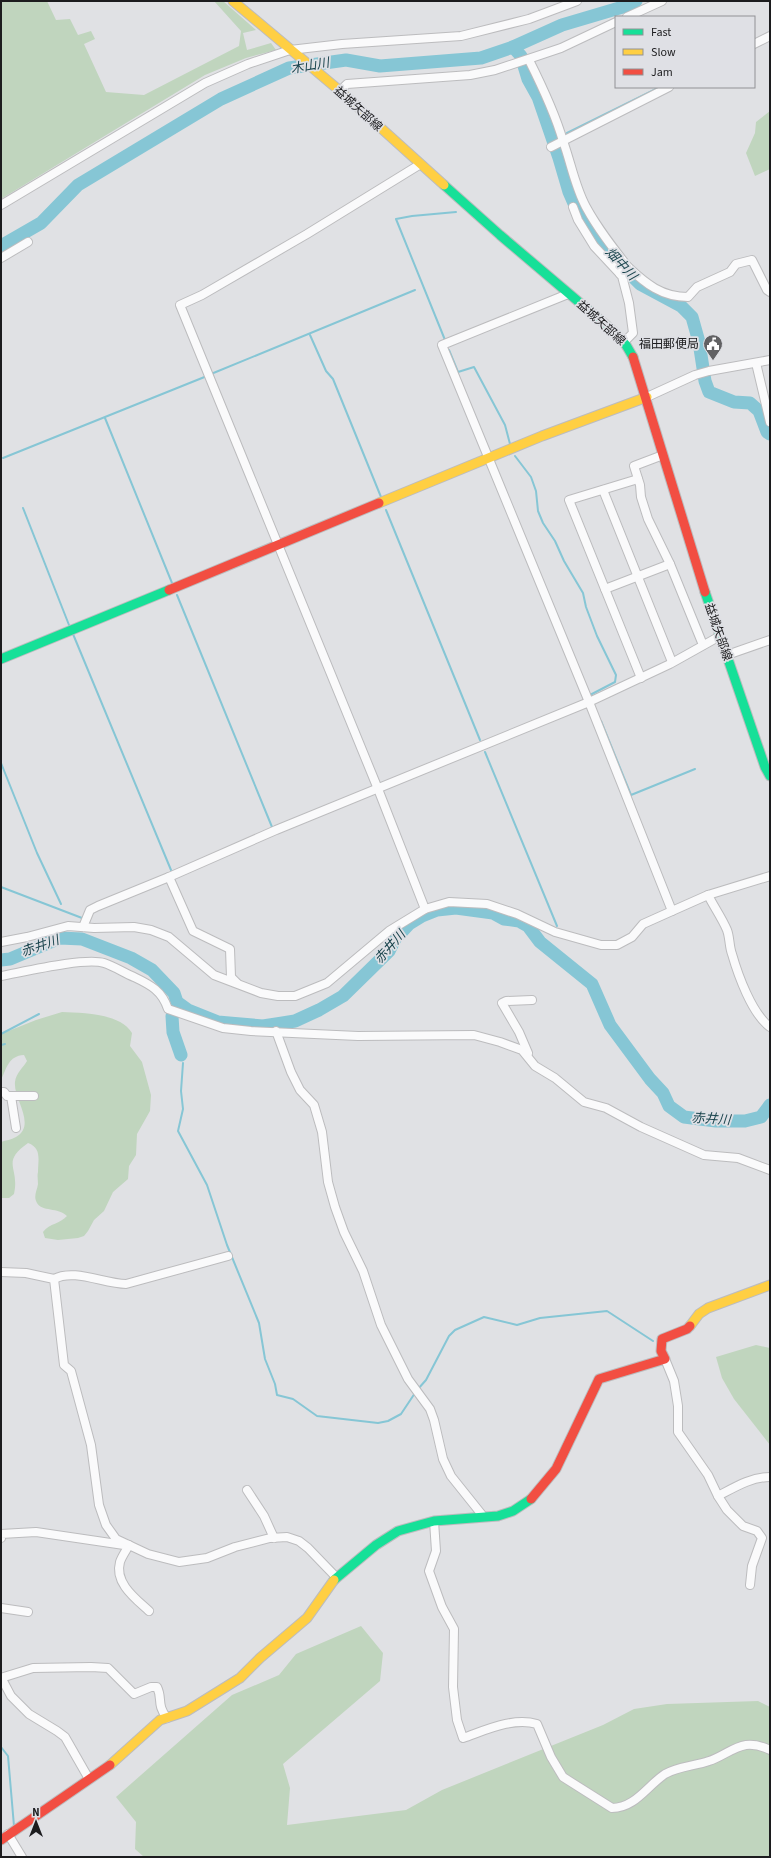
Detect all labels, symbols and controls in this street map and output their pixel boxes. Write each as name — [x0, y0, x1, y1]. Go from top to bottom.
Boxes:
legend — [615, 16, 755, 88]
text: Fast — [651, 24, 671, 41]
text: Slow — [651, 44, 676, 61]
water label: 木山川 — [289, 53, 333, 78]
text: Jam — [651, 64, 673, 81]
street label: 益城矢部線 — [330, 83, 386, 135]
water label: 畑中川 — [601, 244, 642, 286]
street label: 益城矢部線 — [573, 297, 629, 349]
public building icon: 福田郵便局 — [702, 333, 724, 361]
place label: 福田郵便局 — [639, 336, 699, 353]
street label: 益城矢部線 — [700, 601, 736, 663]
water label: 赤井川 — [370, 925, 411, 968]
water label: 赤井川 — [19, 930, 63, 961]
water label: 赤井川 — [691, 1109, 733, 1129]
north arrow — [16, 1802, 56, 1842]
text: N — [32, 1805, 40, 1820]

